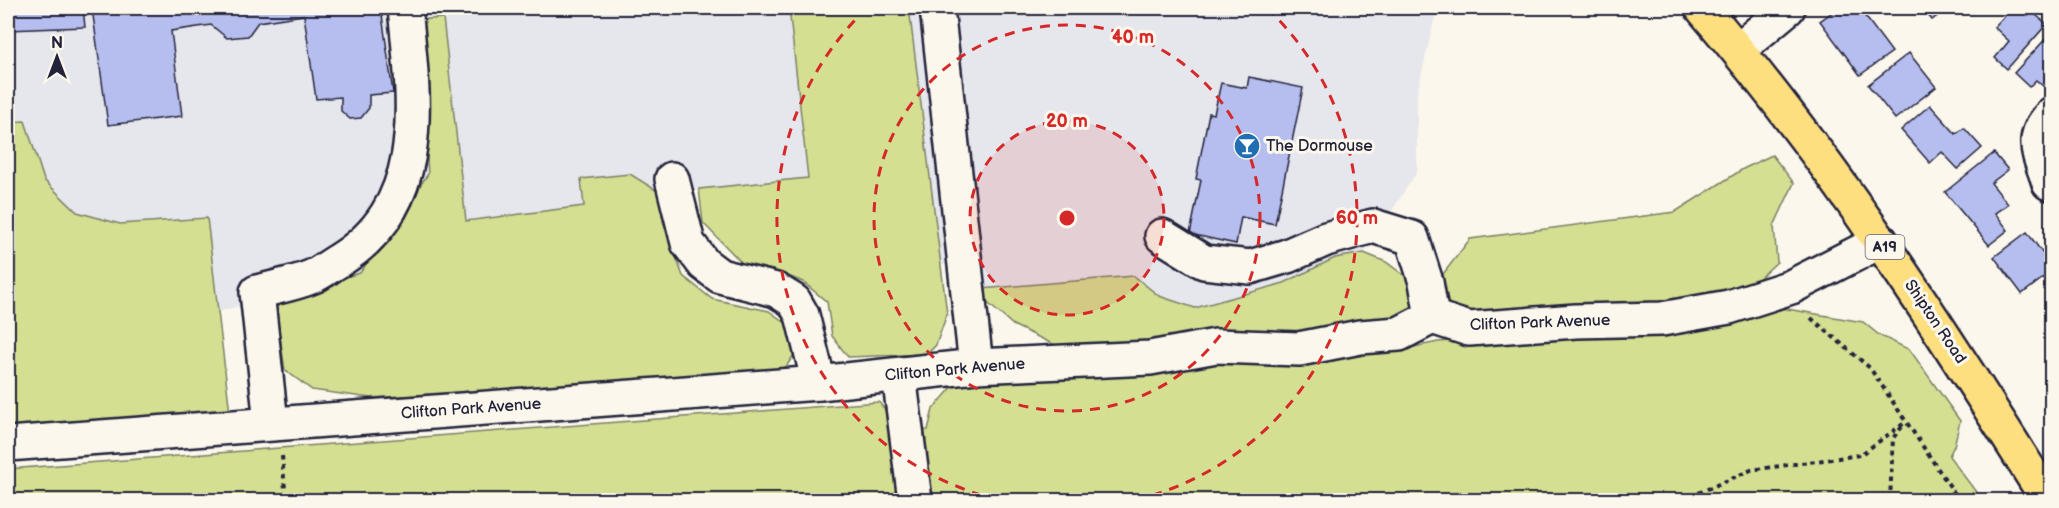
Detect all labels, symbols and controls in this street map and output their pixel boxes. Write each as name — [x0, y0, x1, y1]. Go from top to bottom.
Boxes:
north arrow — [27, 27, 87, 87]
text: 40 m — [1112, 27, 1154, 48]
text: N — [51, 34, 63, 53]
text: 20 m — [1046, 111, 1088, 132]
bar icon: The Dormouse — [1232, 131, 1262, 161]
place label: The Dormouse — [1266, 137, 1373, 156]
centre of rings — [1057, 208, 1077, 228]
text: 60 m — [1336, 208, 1378, 229]
road number: A19 — [1866, 235, 1904, 259]
street label: Shipton Road — [1900, 277, 1970, 367]
street label: Clifton Park Avenue — [1469, 311, 1611, 335]
street label: Clifton Park Avenue — [884, 354, 1026, 386]
street label: Clifton Park Avenue — [400, 395, 542, 423]

